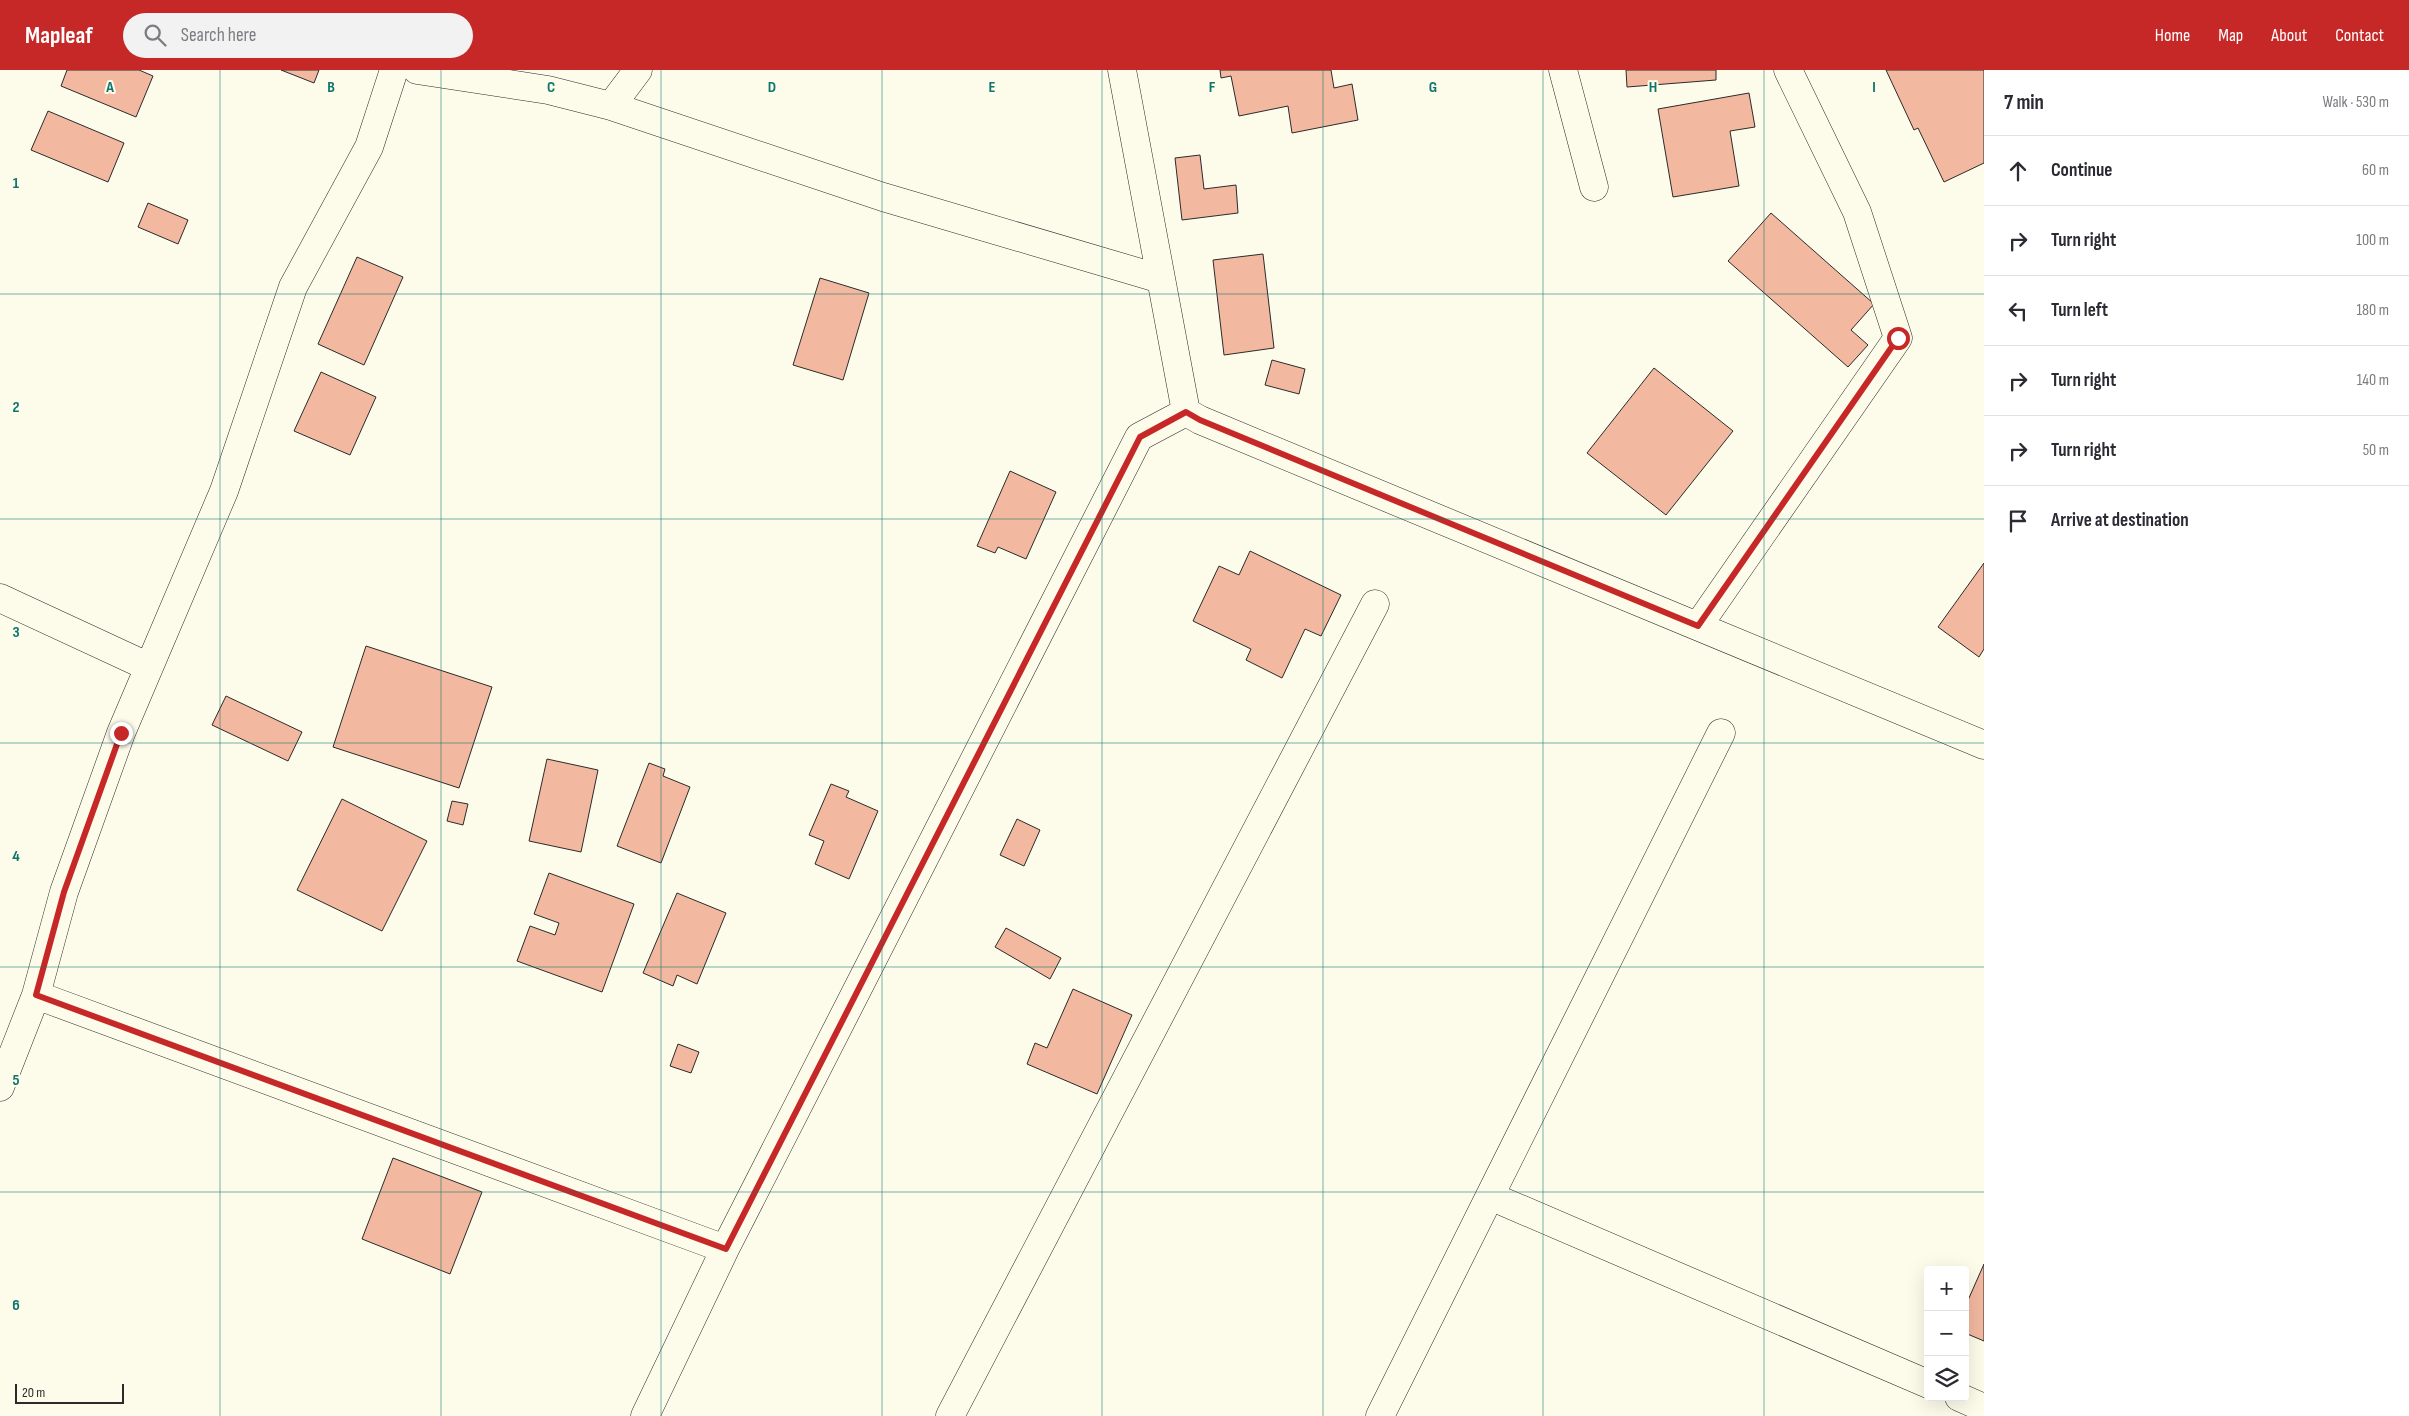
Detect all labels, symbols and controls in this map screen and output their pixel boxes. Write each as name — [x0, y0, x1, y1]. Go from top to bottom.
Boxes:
search box — [123, 13, 473, 58]
text: Mapleaf — [25, 21, 93, 50]
icon: search — [141, 21, 169, 49]
text: Search here — [181, 24, 256, 47]
text: Home — [2155, 25, 2190, 46]
text: Map — [2218, 25, 2243, 46]
text: About — [2271, 25, 2307, 46]
text: Contact — [2335, 25, 2384, 46]
text: A — [105, 78, 114, 97]
text: B — [327, 78, 335, 97]
text: C — [547, 78, 555, 97]
text: D — [768, 78, 776, 97]
text: E — [989, 78, 996, 97]
text: F — [1209, 78, 1216, 97]
text: G — [1429, 78, 1437, 97]
text: H — [1649, 78, 1657, 97]
text: I — [1872, 78, 1876, 97]
text: 7 min — [2004, 90, 2044, 115]
text: Walk · 530 m — [2322, 93, 2389, 112]
icon: ahead — [2004, 157, 2032, 185]
text: Continue — [2051, 159, 2112, 182]
text: 60 m — [2362, 161, 2389, 180]
text: 1 — [13, 174, 20, 193]
icon: right — [2004, 227, 2032, 255]
text: Turn right — [2051, 229, 2116, 252]
text: 100 m — [2356, 231, 2389, 250]
icon: left — [2004, 297, 2032, 325]
text: Turn left — [2051, 299, 2108, 322]
text: 180 m — [2356, 301, 2389, 320]
route start — [1887, 327, 1910, 350]
icon: right — [2004, 367, 2032, 395]
text: Turn right — [2051, 369, 2116, 392]
text: 140 m — [2357, 371, 2389, 390]
text: 2 — [12, 398, 20, 417]
icon: right — [2004, 437, 2032, 465]
text: Turn right — [2051, 439, 2116, 462]
text: 50 m — [2363, 441, 2389, 460]
icon: arrive — [2004, 507, 2032, 535]
text: Arrive at destination — [2051, 509, 2189, 532]
text: 3 — [12, 623, 20, 642]
route end — [110, 722, 133, 745]
text: 4 — [12, 847, 20, 866]
text: 5 — [12, 1071, 20, 1090]
map controls — [1924, 1266, 1969, 1401]
button: + — [1924, 1266, 1969, 1311]
text: 6 — [12, 1296, 20, 1315]
button: − — [1924, 1311, 1969, 1356]
button: layers — [1924, 1356, 1969, 1401]
scale bar — [15, 1381, 124, 1404]
text: 20 m — [22, 1384, 45, 1401]

